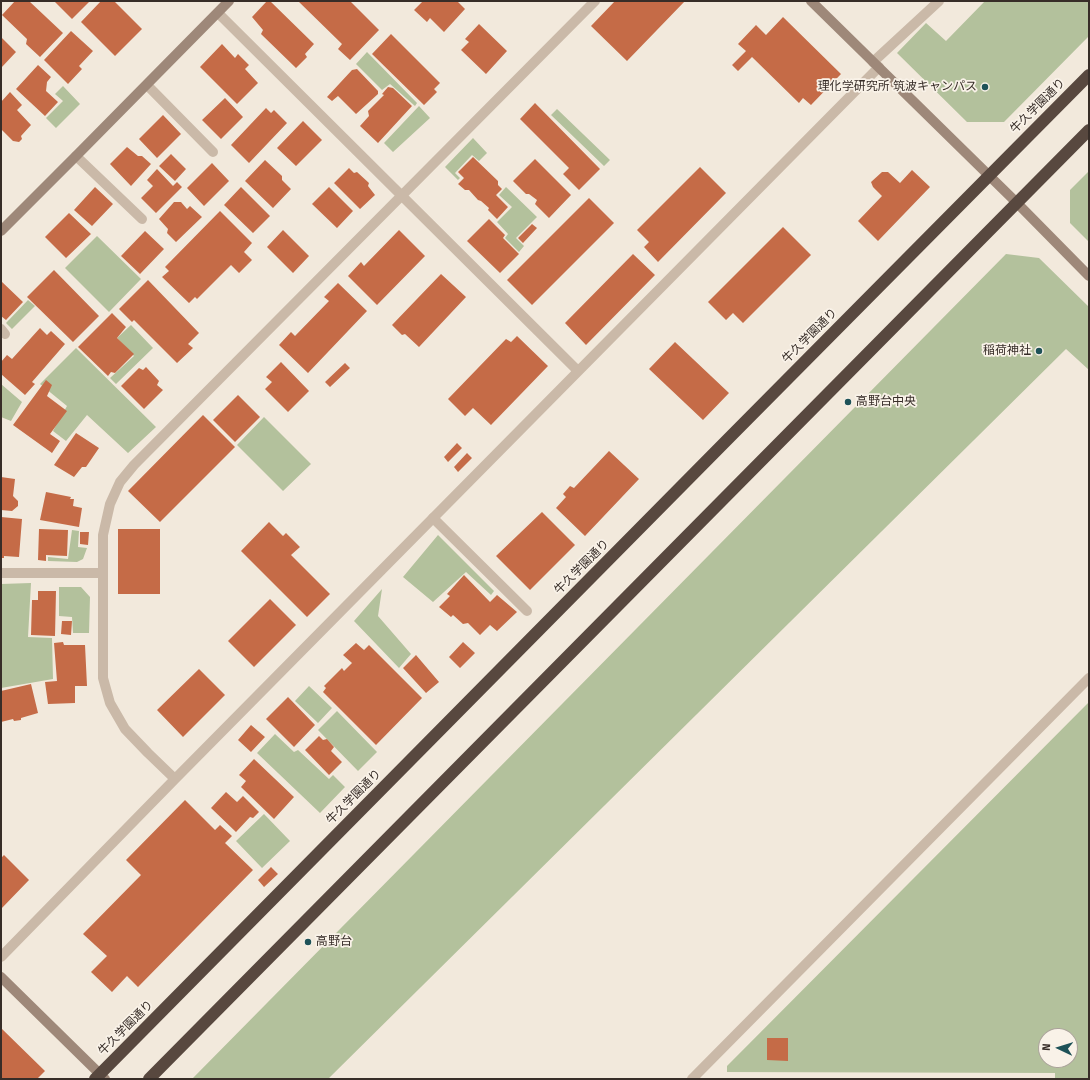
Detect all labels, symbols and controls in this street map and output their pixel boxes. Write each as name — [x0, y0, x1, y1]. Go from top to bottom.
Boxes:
street label: 牛久学園通り — [1007, 75, 1069, 137]
place label: 理化学研究所 筑波キャンパス — [818, 80, 977, 94]
marker: 理化学研究所 筑波キャンパス — [980, 82, 990, 92]
street label: 牛久学園通り — [779, 305, 841, 367]
place label: 稲荷神社 — [983, 344, 1031, 358]
marker: 稲荷神社 — [1034, 346, 1044, 356]
place label: 高野台中央 — [856, 395, 916, 409]
marker: 高野台中央 — [843, 397, 853, 407]
street label: 牛久学園通り — [551, 536, 613, 598]
street label: 牛久学園通り — [323, 766, 385, 828]
place label: 高野台 — [316, 935, 352, 949]
marker: 高野台 — [303, 937, 313, 947]
street label: 牛久学園通り — [95, 997, 157, 1059]
north arrow — [1038, 1028, 1078, 1068]
text: N — [1040, 1043, 1053, 1051]

